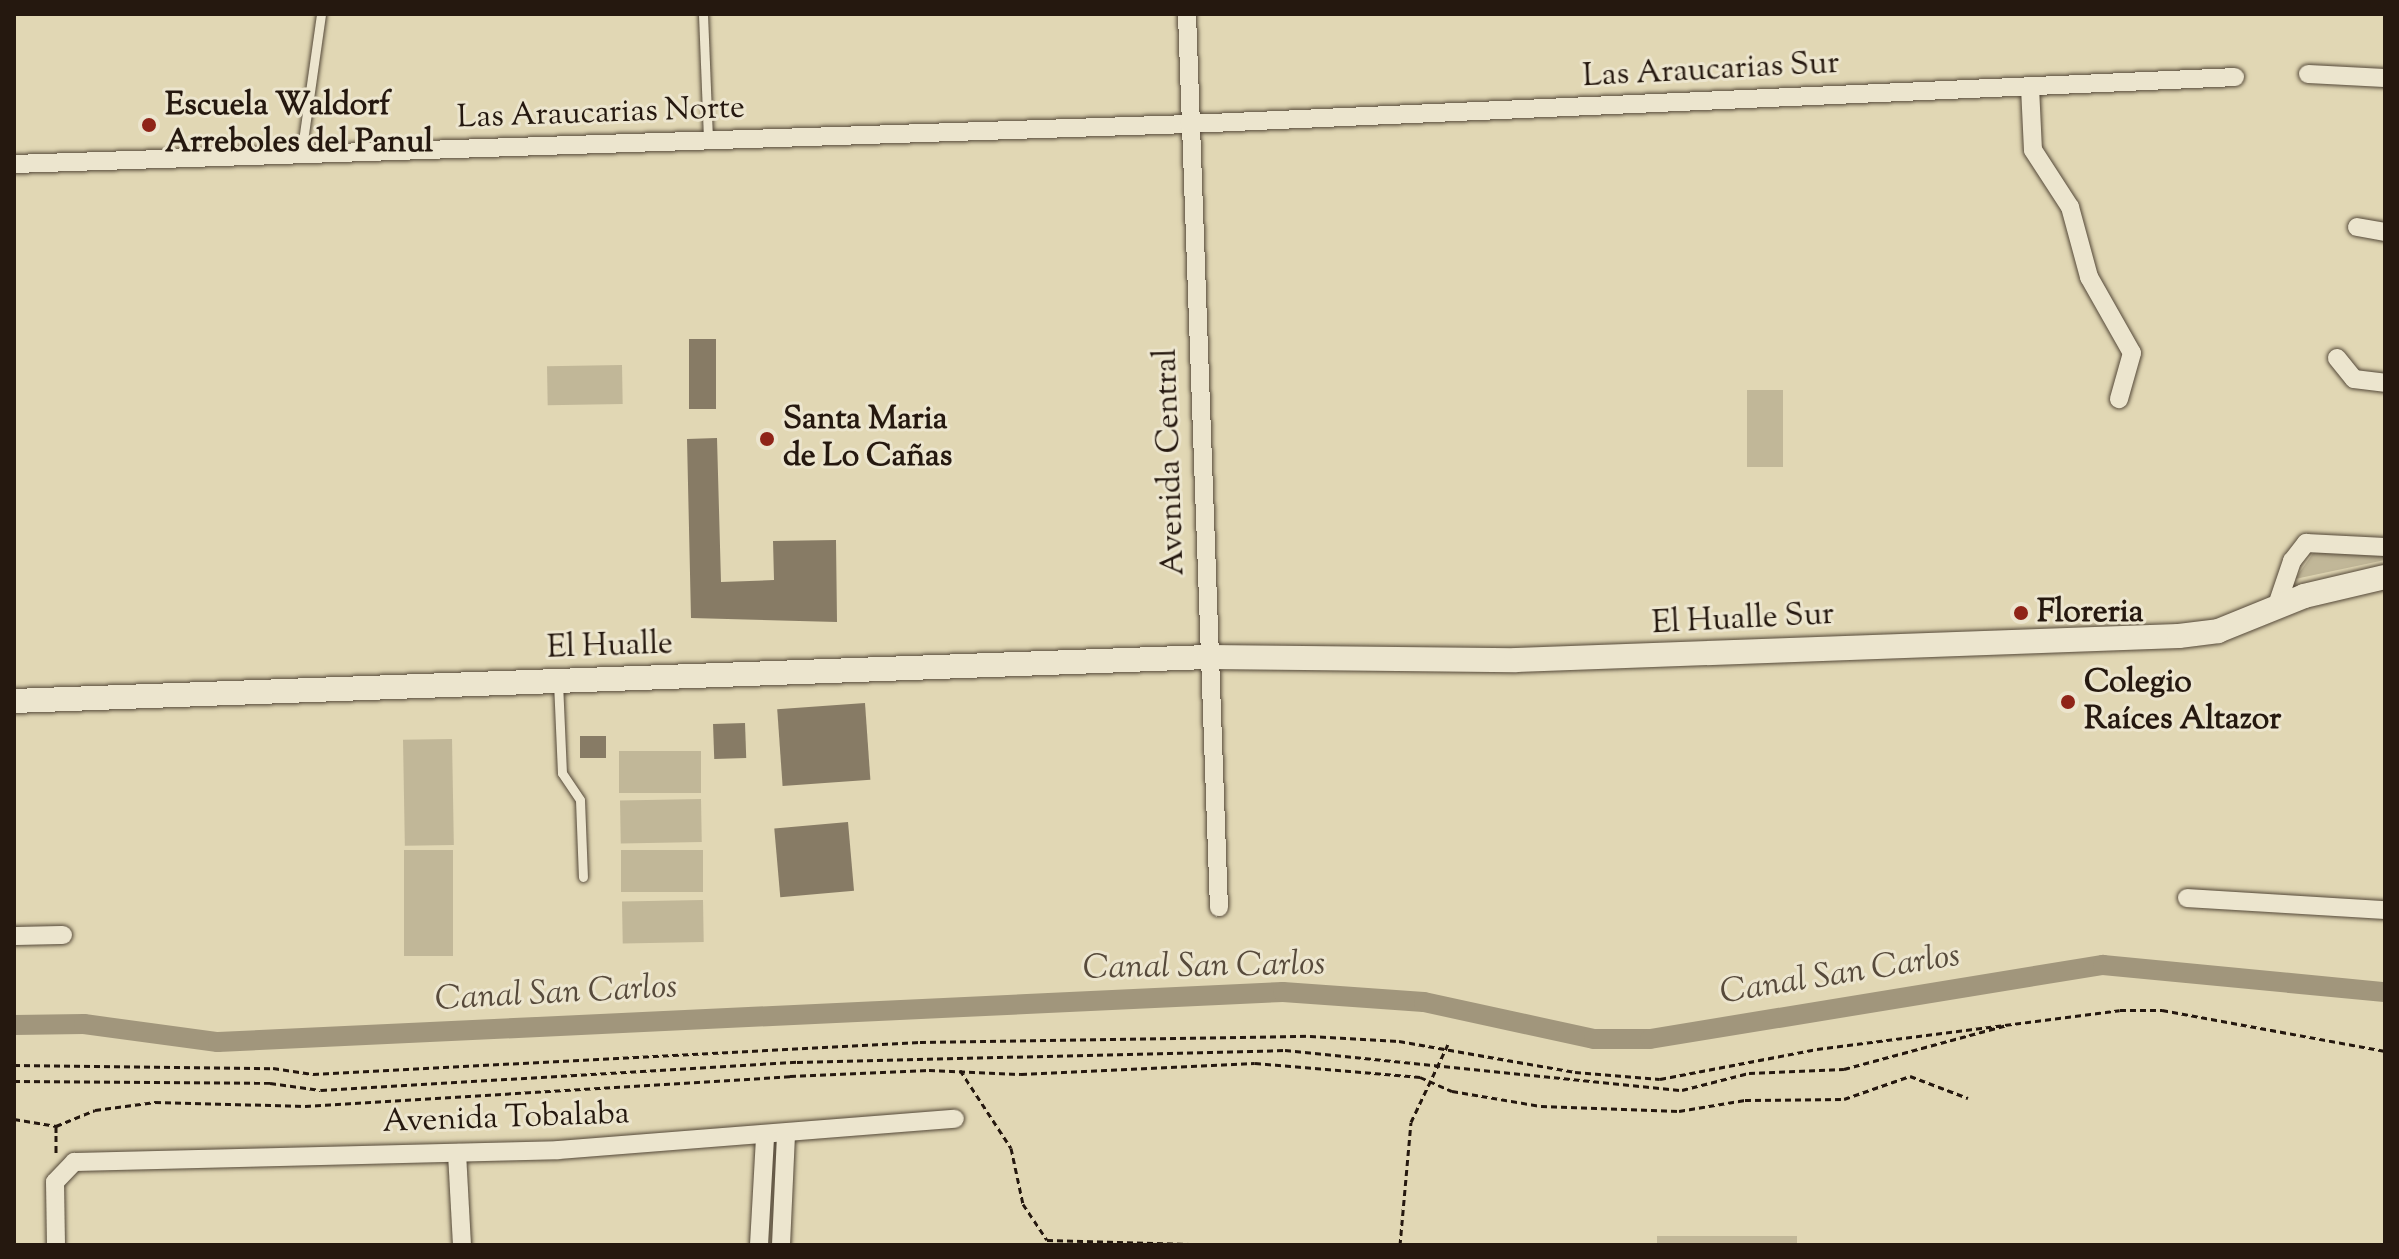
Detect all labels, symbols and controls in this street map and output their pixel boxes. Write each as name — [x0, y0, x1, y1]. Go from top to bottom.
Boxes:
street label: Las Araucarias Sur — [1582, 45, 1840, 97]
place label: Escuela Waldorf Arreboles del Panul — [165, 88, 433, 163]
street label: Las Araucarias Norte — [456, 90, 746, 138]
marker: Escuela Waldorf Arreboles del Panul — [140, 116, 158, 134]
street label: Avenida Central — [1148, 348, 1194, 576]
place label: Santa Maria de Lo Cañas — [783, 402, 952, 477]
marker: Santa Maria de Lo Cañas — [758, 430, 776, 448]
place label: Floreria — [2037, 594, 2144, 632]
street label: El Hualle Sur — [1651, 596, 1835, 644]
marker: Floreria — [2012, 604, 2030, 622]
street label: El Hualle — [546, 626, 674, 668]
place label: Colegio Raíces Altazor — [2084, 665, 2281, 740]
marker: Colegio Raíces Altazor — [2059, 693, 2077, 711]
water label: Canal San Carlos — [1717, 936, 1963, 1014]
water label: Canal San Carlos — [1082, 944, 1326, 990]
water label: Canal San Carlos — [434, 967, 678, 1021]
street label: Avenida Tobalaba — [382, 1095, 630, 1143]

